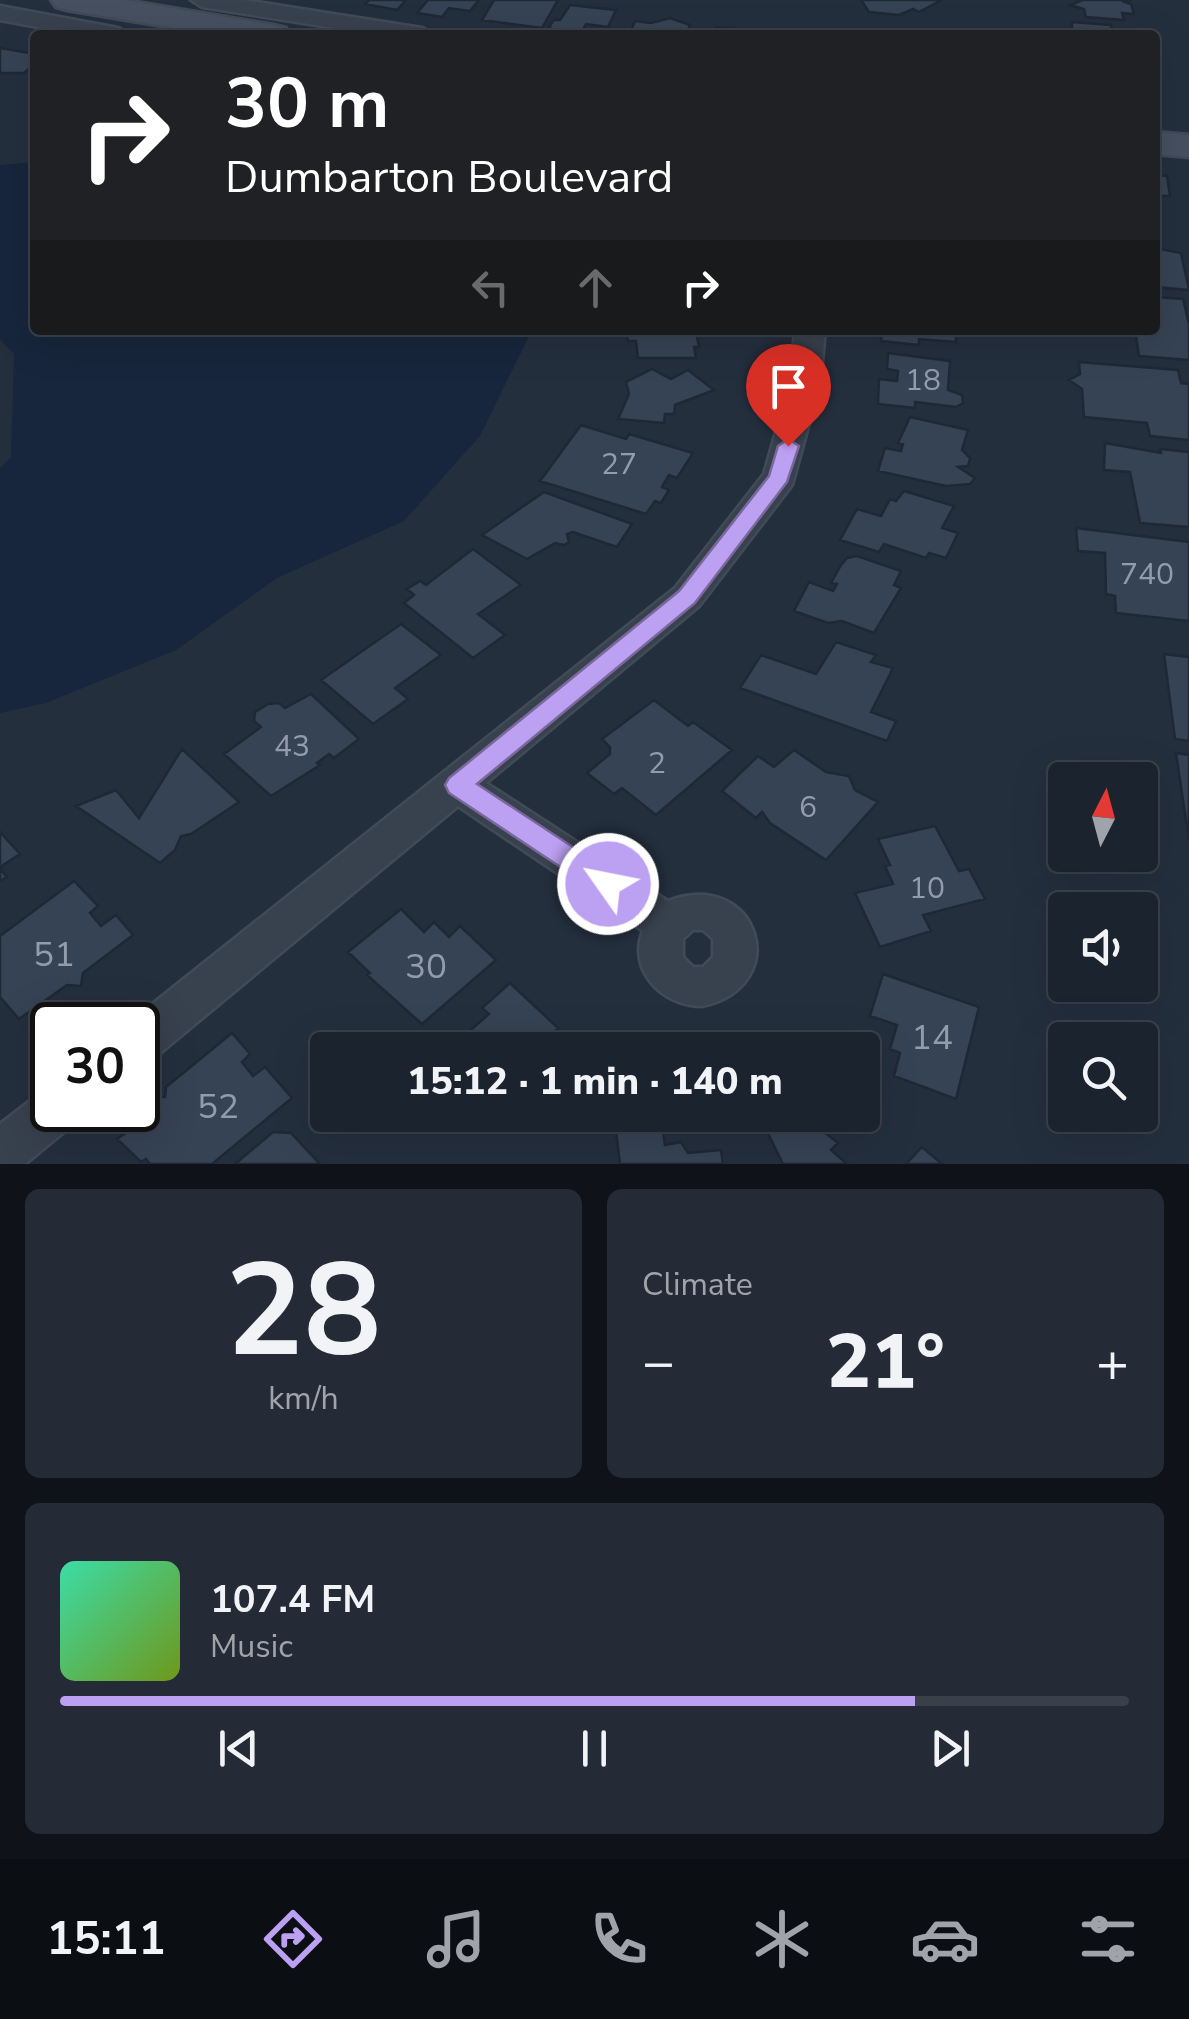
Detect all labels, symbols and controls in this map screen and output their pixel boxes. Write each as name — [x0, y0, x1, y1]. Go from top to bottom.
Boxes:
text: 30 m — [225, 56, 389, 152]
icon: right — [60, 70, 190, 200]
text: Dumbarton Boulevard — [225, 147, 673, 208]
icon: left — [463, 260, 518, 315]
icon: ahead — [568, 260, 623, 315]
icon: right — [673, 260, 728, 315]
pin — [746, 344, 831, 447]
icon: arrive — [761, 359, 816, 414]
house number: 18 — [905, 360, 941, 401]
house number: 27 — [601, 444, 637, 485]
house number: 740 — [1120, 554, 1174, 595]
house number: 43 — [274, 726, 310, 767]
house number: 2 — [648, 743, 666, 784]
north arrow — [1048, 762, 1158, 872]
map controls — [1048, 762, 1158, 1132]
house number: 6 — [799, 787, 817, 828]
position arrow — [556, 832, 660, 936]
house number: 10 — [909, 868, 945, 909]
button: sound — [1048, 892, 1158, 1002]
house number: 51 — [33, 931, 75, 978]
house number: 30 — [405, 943, 447, 990]
speed limit sign: 30 — [30, 1002, 160, 1132]
house number: 14 — [911, 1014, 953, 1061]
button: search — [1048, 1022, 1158, 1132]
text: 15:12 · 1 min · 140 m — [407, 1056, 783, 1107]
house number: 52 — [197, 1083, 239, 1130]
text: 28 — [225, 1223, 382, 1400]
text: Climate — [642, 1263, 753, 1306]
text: 21° — [826, 1311, 945, 1413]
text: − — [642, 1325, 675, 1400]
text: + — [1096, 1325, 1129, 1400]
text: km/h — [268, 1377, 339, 1420]
text: 107.4 FM — [210, 1574, 375, 1625]
text: Music — [210, 1625, 293, 1668]
icon: previous — [211, 1721, 266, 1776]
icon: pause — [567, 1721, 622, 1776]
icon: next — [923, 1721, 978, 1776]
icon: directions — [258, 1904, 328, 1974]
icon: music — [421, 1904, 491, 1974]
icon: phone — [584, 1904, 654, 1974]
icon: climate — [747, 1904, 817, 1974]
icon: car — [910, 1904, 980, 1974]
icon: filters — [1073, 1904, 1143, 1974]
text: 15:11 — [46, 1909, 166, 1970]

